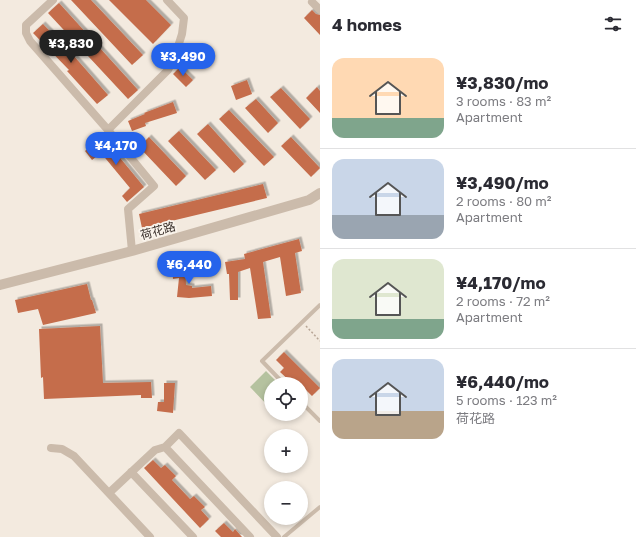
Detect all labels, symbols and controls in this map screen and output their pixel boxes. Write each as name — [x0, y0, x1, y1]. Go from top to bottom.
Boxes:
icon: filters — [602, 13, 624, 35]
text: 4 homes — [332, 14, 402, 35]
pin: ¥3,830 — [38, 30, 104, 64]
text: ¥3,830 — [48, 35, 94, 51]
pin: ¥3,490 — [150, 43, 216, 77]
text: ¥3,490 — [160, 48, 206, 64]
text: ¥3,830/mo — [456, 72, 549, 93]
icon: home — [364, 74, 412, 122]
text: 3 rooms · 83 m² — [456, 93, 551, 109]
text: Apartment — [456, 109, 523, 125]
pin: ¥4,170 — [83, 132, 149, 166]
text: ¥4,170 — [94, 137, 138, 153]
text: ¥3,490/mo — [456, 172, 549, 193]
icon: home — [364, 175, 412, 223]
text: 2 rooms · 80 m² — [456, 193, 552, 209]
text: Apartment — [456, 209, 523, 225]
street label: 荷花路 — [138, 218, 177, 243]
pin: ¥6,440 — [156, 251, 222, 285]
text: ¥6,440 — [166, 256, 212, 272]
text: ¥4,170/mo — [456, 272, 546, 293]
icon: home — [364, 275, 412, 323]
text: 2 rooms · 72 m² — [456, 293, 550, 309]
text: Apartment — [456, 309, 523, 325]
text: ¥6,440/mo — [456, 371, 549, 392]
icon: home — [364, 375, 412, 423]
map controls — [264, 377, 308, 525]
button: locate — [264, 377, 308, 421]
text: 5 rooms · 123 m² — [456, 392, 557, 408]
text: 荷花路 — [456, 410, 495, 426]
button: + — [264, 429, 308, 473]
button: − — [264, 481, 308, 525]

